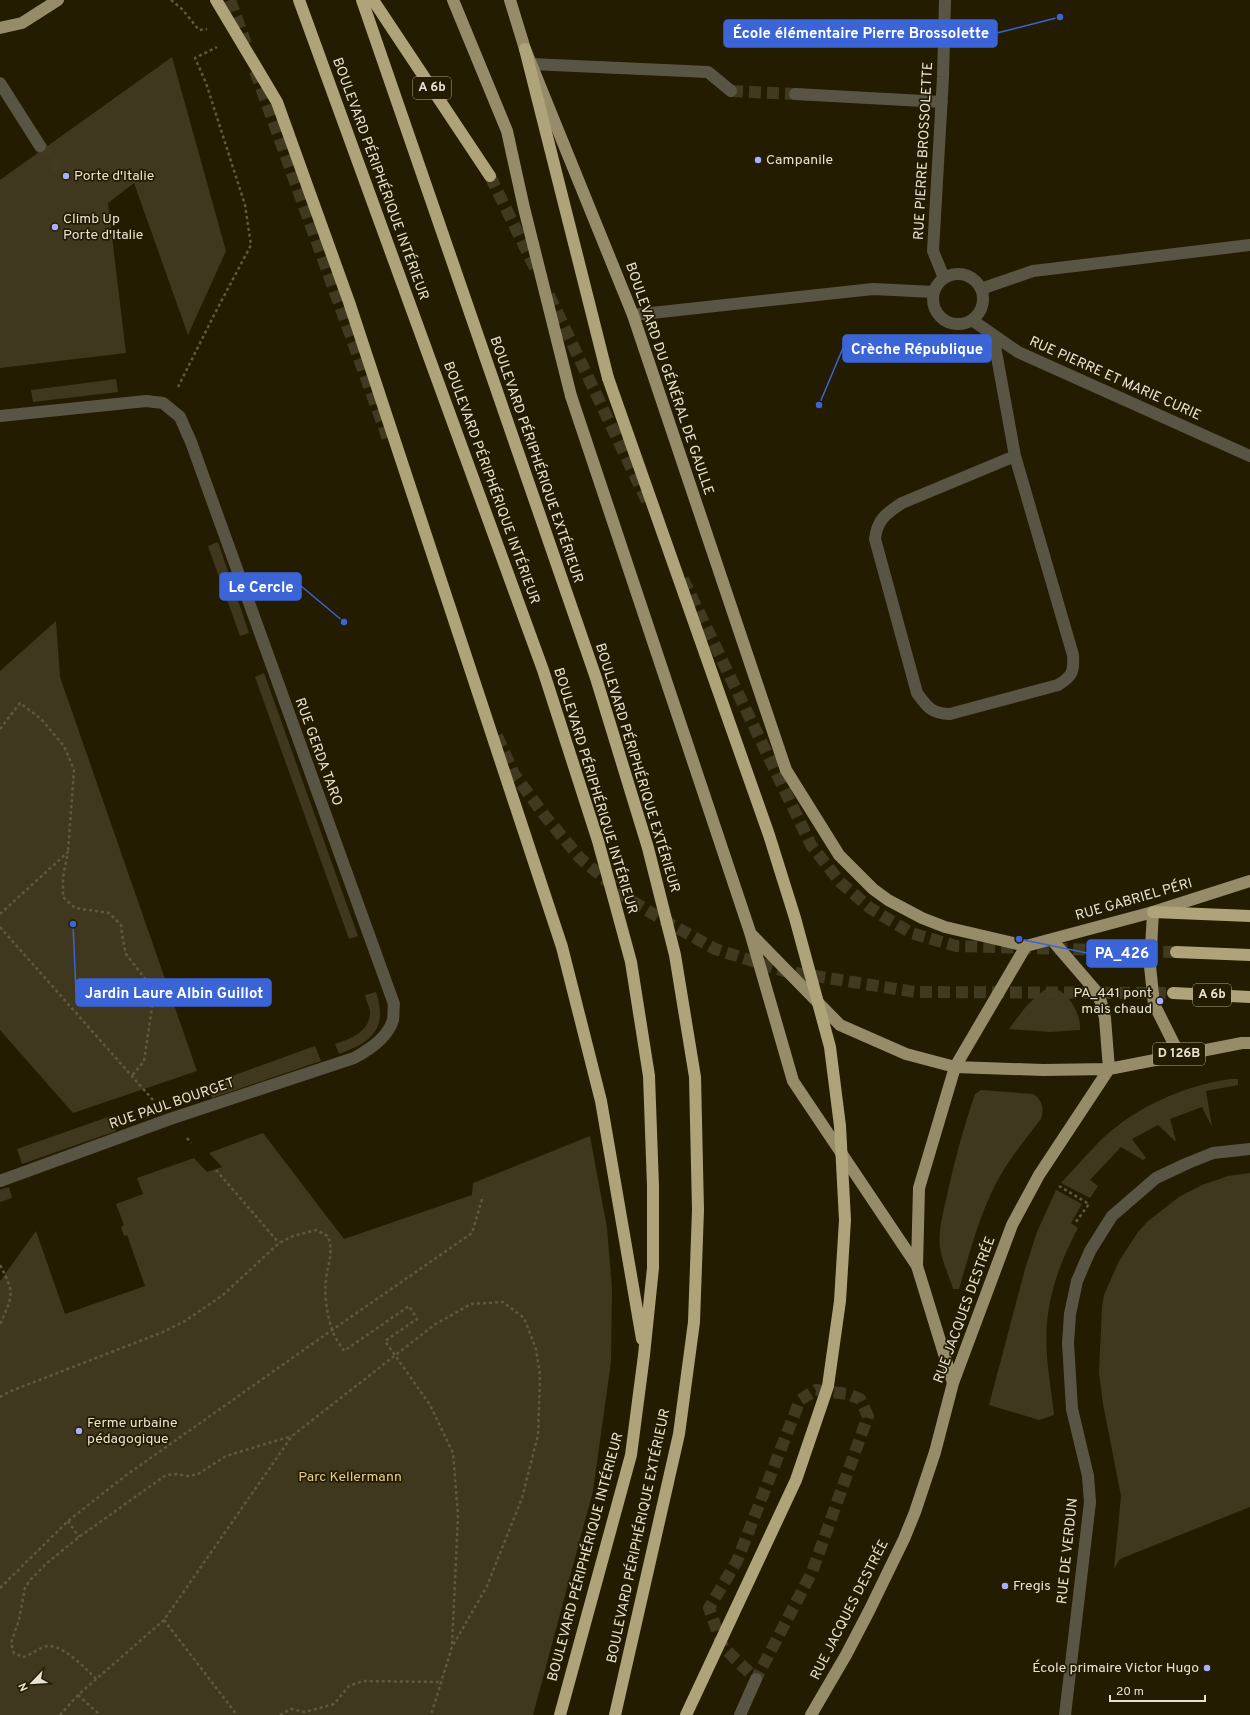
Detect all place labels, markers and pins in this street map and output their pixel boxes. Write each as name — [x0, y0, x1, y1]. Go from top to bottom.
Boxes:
callout: École élémentaire Pierre Brossolette — [724, 20, 997, 47]
place label: Campanile — [766, 152, 833, 169]
marker: Campanile — [753, 155, 763, 165]
place label: Porte d'Italie — [74, 168, 154, 185]
marker: Porte d'Italie — [61, 171, 71, 181]
place label: Climb Up Porte d'Italie — [63, 211, 143, 244]
marker: Climb Up Porte d'Italie — [50, 222, 60, 232]
callout: Crèche République — [843, 335, 991, 362]
callout: Le Cercle — [220, 573, 301, 600]
callout: PA_426 — [1087, 940, 1157, 967]
callout: Jardin Laure Albin Guillot — [76, 979, 271, 1006]
place label: PA_441 pont mais chaud — [1074, 985, 1152, 1018]
marker: PA_441 pont mais chaud — [1155, 996, 1165, 1006]
place label: Ferme urbaine pédagogique — [87, 1415, 178, 1448]
marker: Ferme urbaine pédagogique — [74, 1426, 84, 1436]
place label: Fregis — [1013, 1578, 1051, 1595]
marker: Fregis — [1000, 1581, 1010, 1591]
place label: École primaire Victor Hugo — [1032, 1659, 1199, 1677]
marker: École primaire Victor Hugo — [1202, 1663, 1212, 1673]

